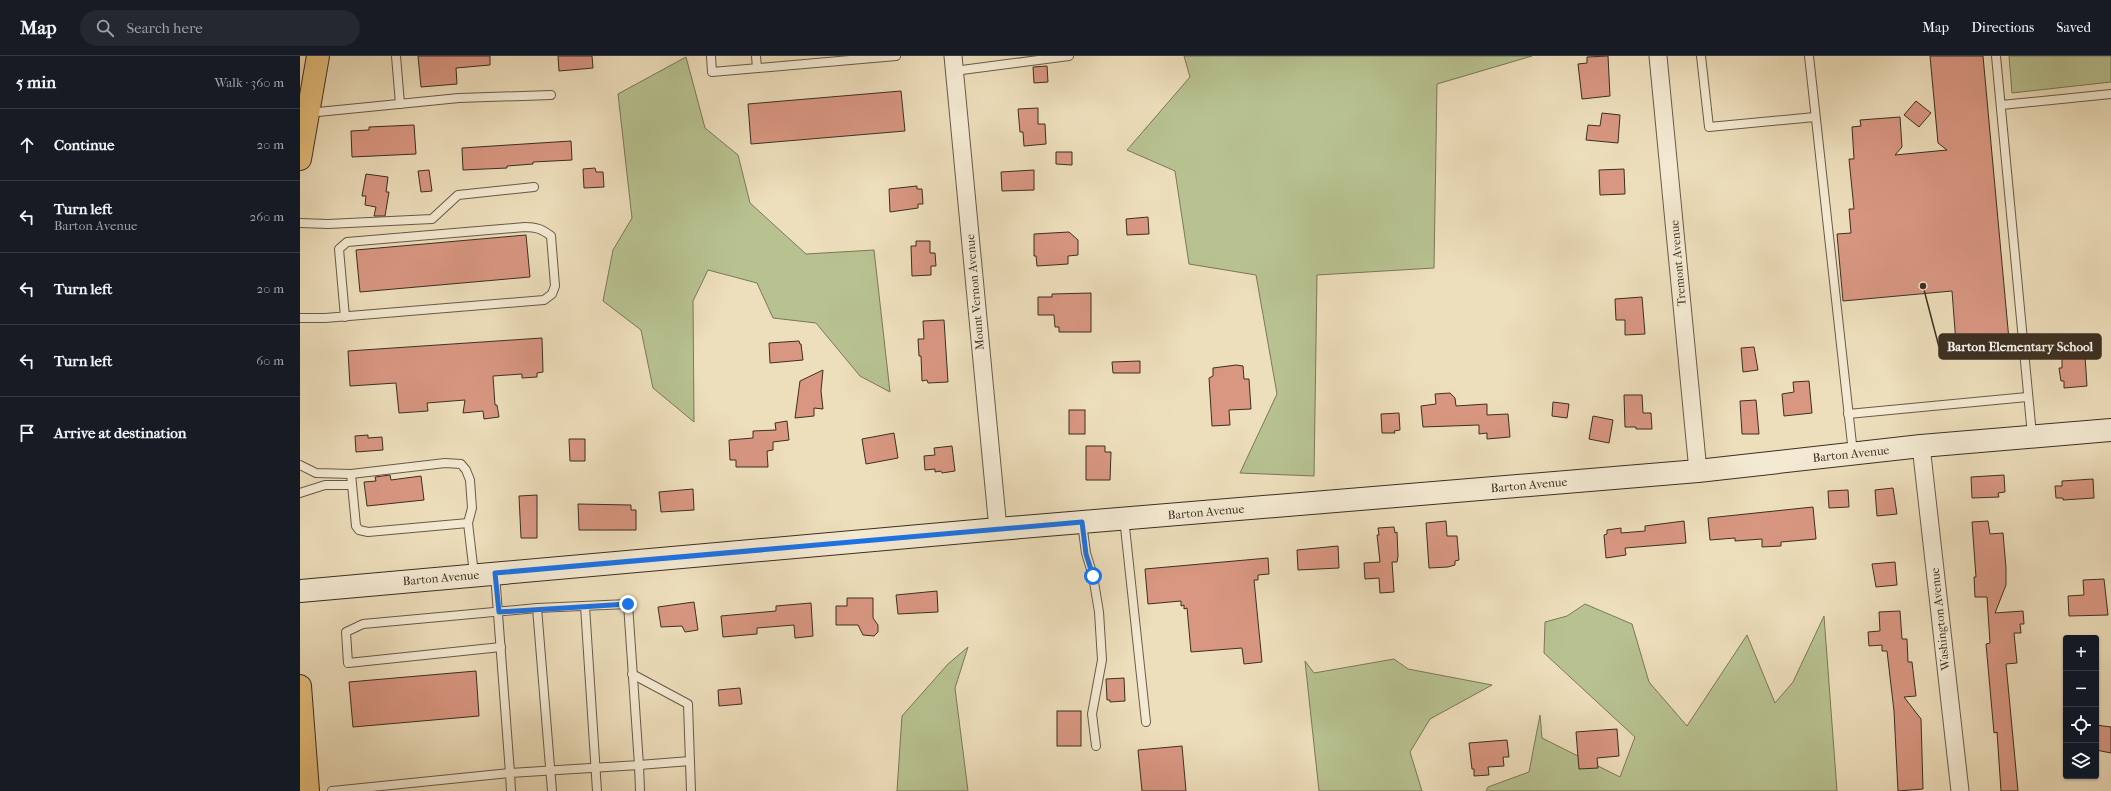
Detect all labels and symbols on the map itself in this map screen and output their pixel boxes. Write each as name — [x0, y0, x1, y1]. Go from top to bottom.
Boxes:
street label: Tremont Avenue — [1667, 219, 1689, 307]
street label: Mount Vernon Avenue — [963, 233, 987, 351]
callout: Barton Elementary School — [1939, 334, 2101, 359]
text: Barton Elementary School — [1947, 339, 2094, 355]
street label: Barton Avenue — [1812, 443, 1890, 465]
street label: Barton Avenue — [1490, 475, 1568, 495]
street label: Barton Avenue — [1167, 502, 1245, 522]
route start — [1084, 567, 1102, 585]
street label: Washington Avenue — [1928, 567, 1952, 672]
street label: Barton Avenue — [402, 568, 480, 588]
route end — [619, 595, 637, 613]

